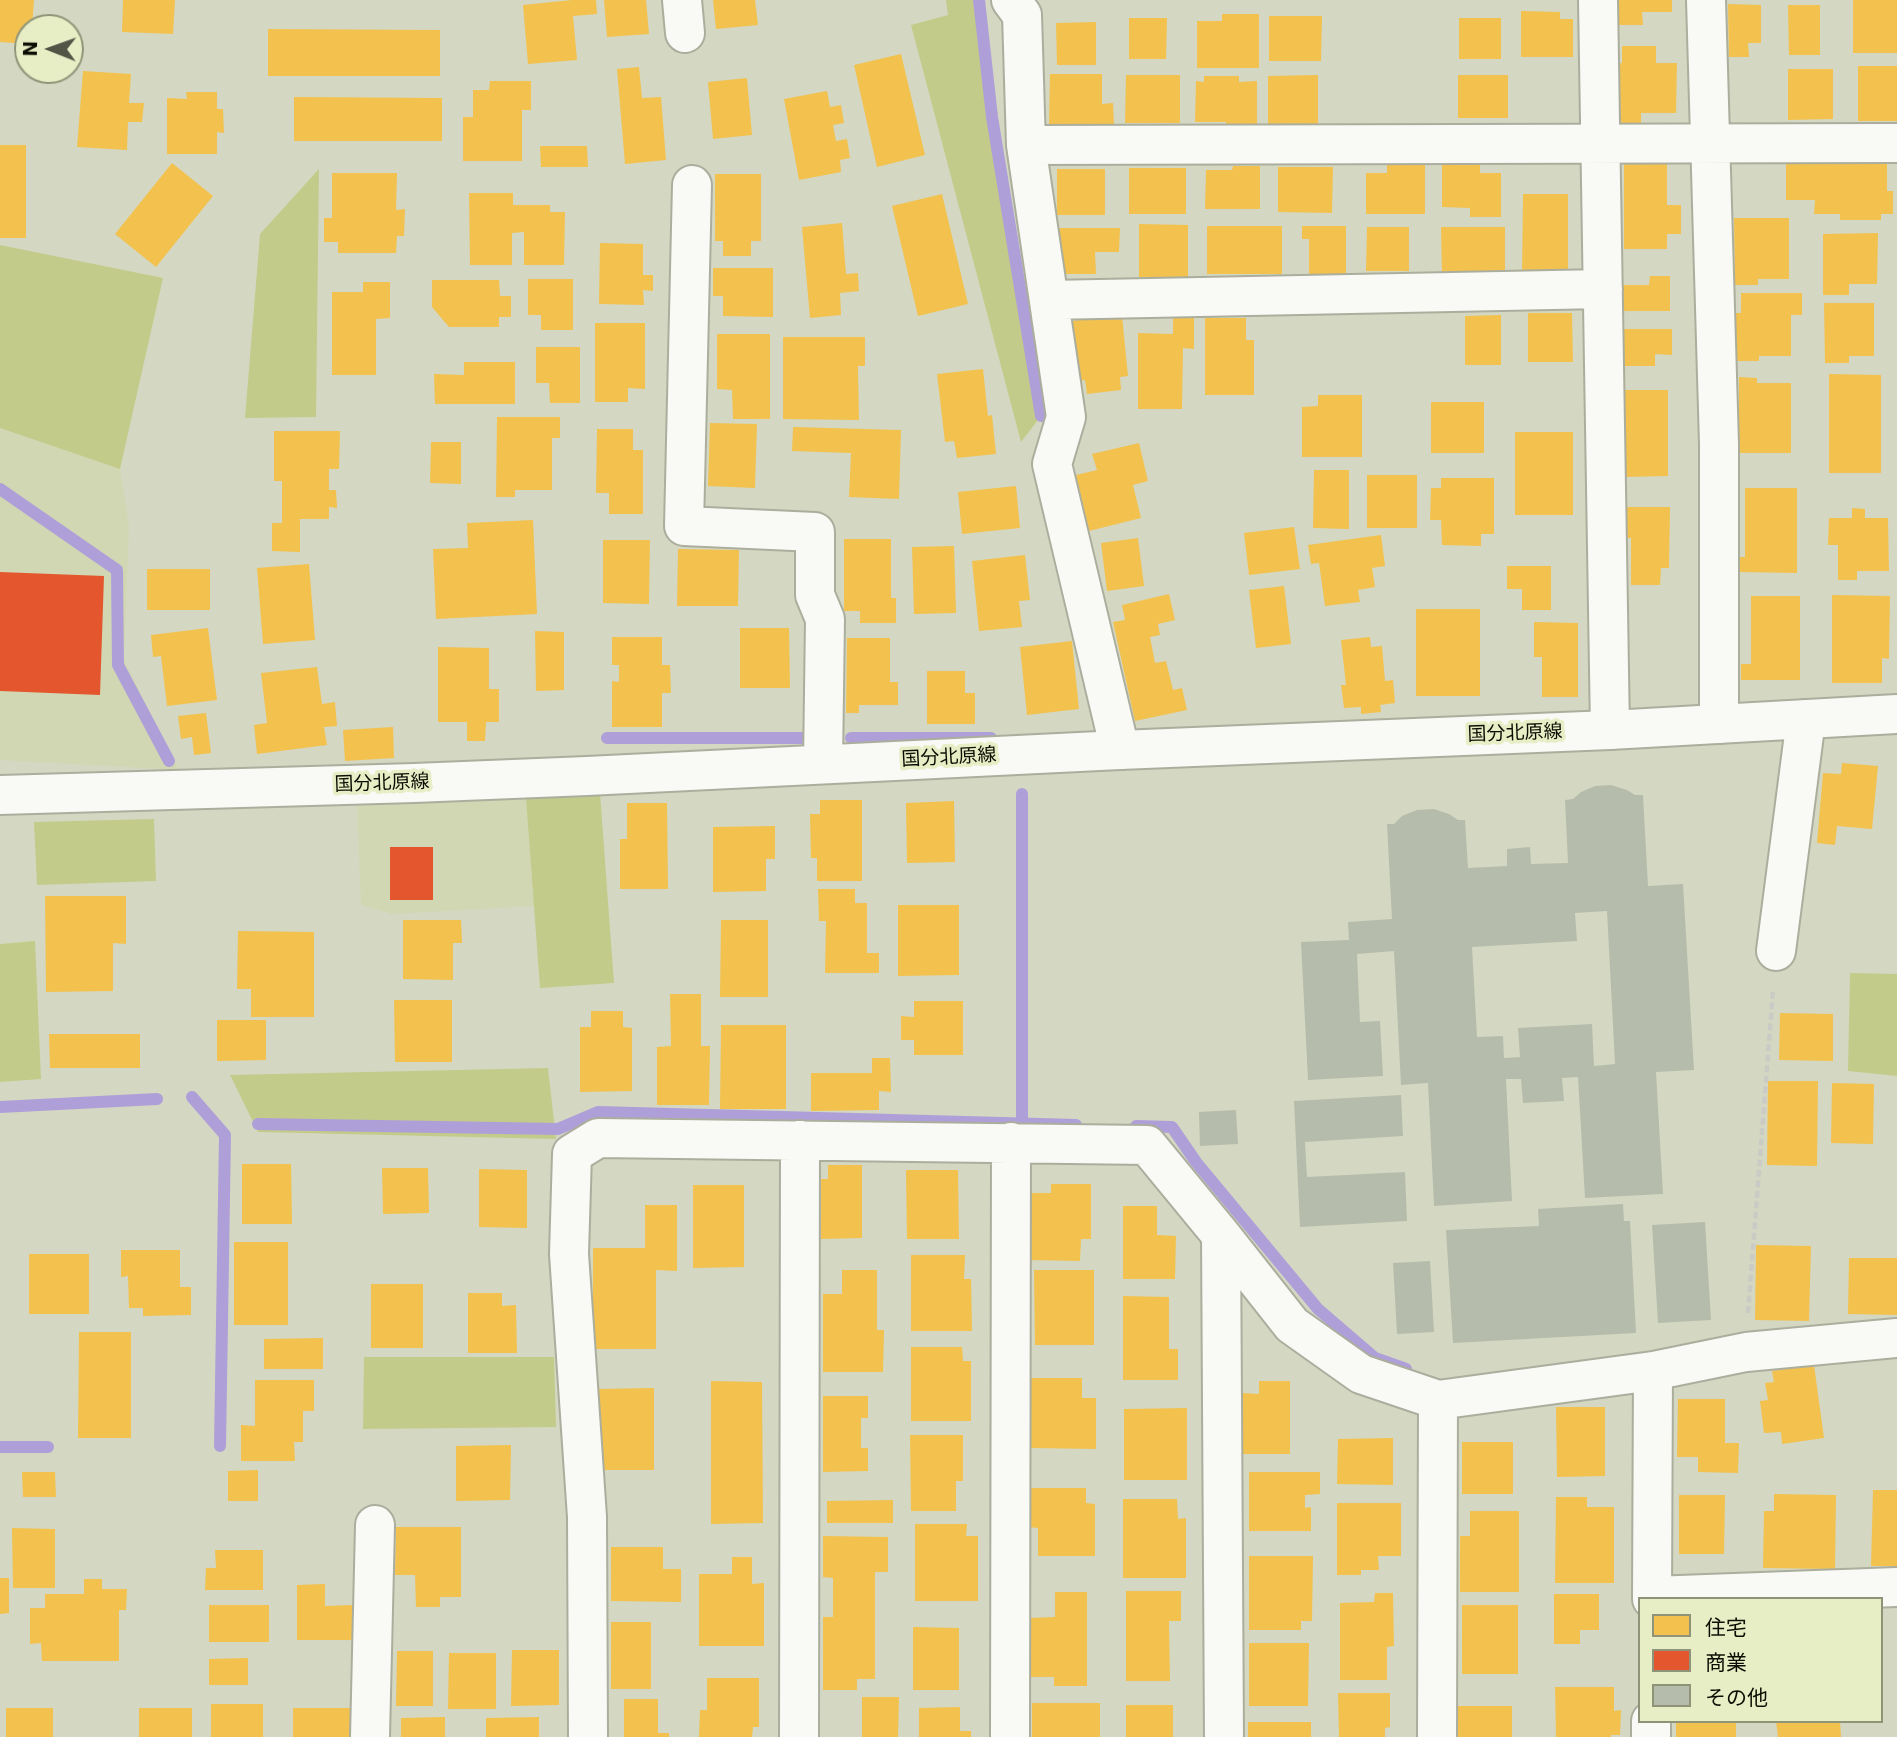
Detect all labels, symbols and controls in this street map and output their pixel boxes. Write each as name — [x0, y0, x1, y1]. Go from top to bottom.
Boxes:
north arrow — [14, 14, 84, 84]
text: N — [19, 41, 41, 57]
street label: 国分北原線 — [1467, 721, 1563, 747]
street label: 国分北原線 — [901, 744, 997, 772]
street label: 国分北原線 — [334, 771, 430, 797]
legend — [1638, 1597, 1883, 1723]
text: 住宅 — [1705, 1616, 1747, 1640]
text: 商業 — [1705, 1651, 1747, 1675]
text: その他 — [1705, 1686, 1768, 1710]

